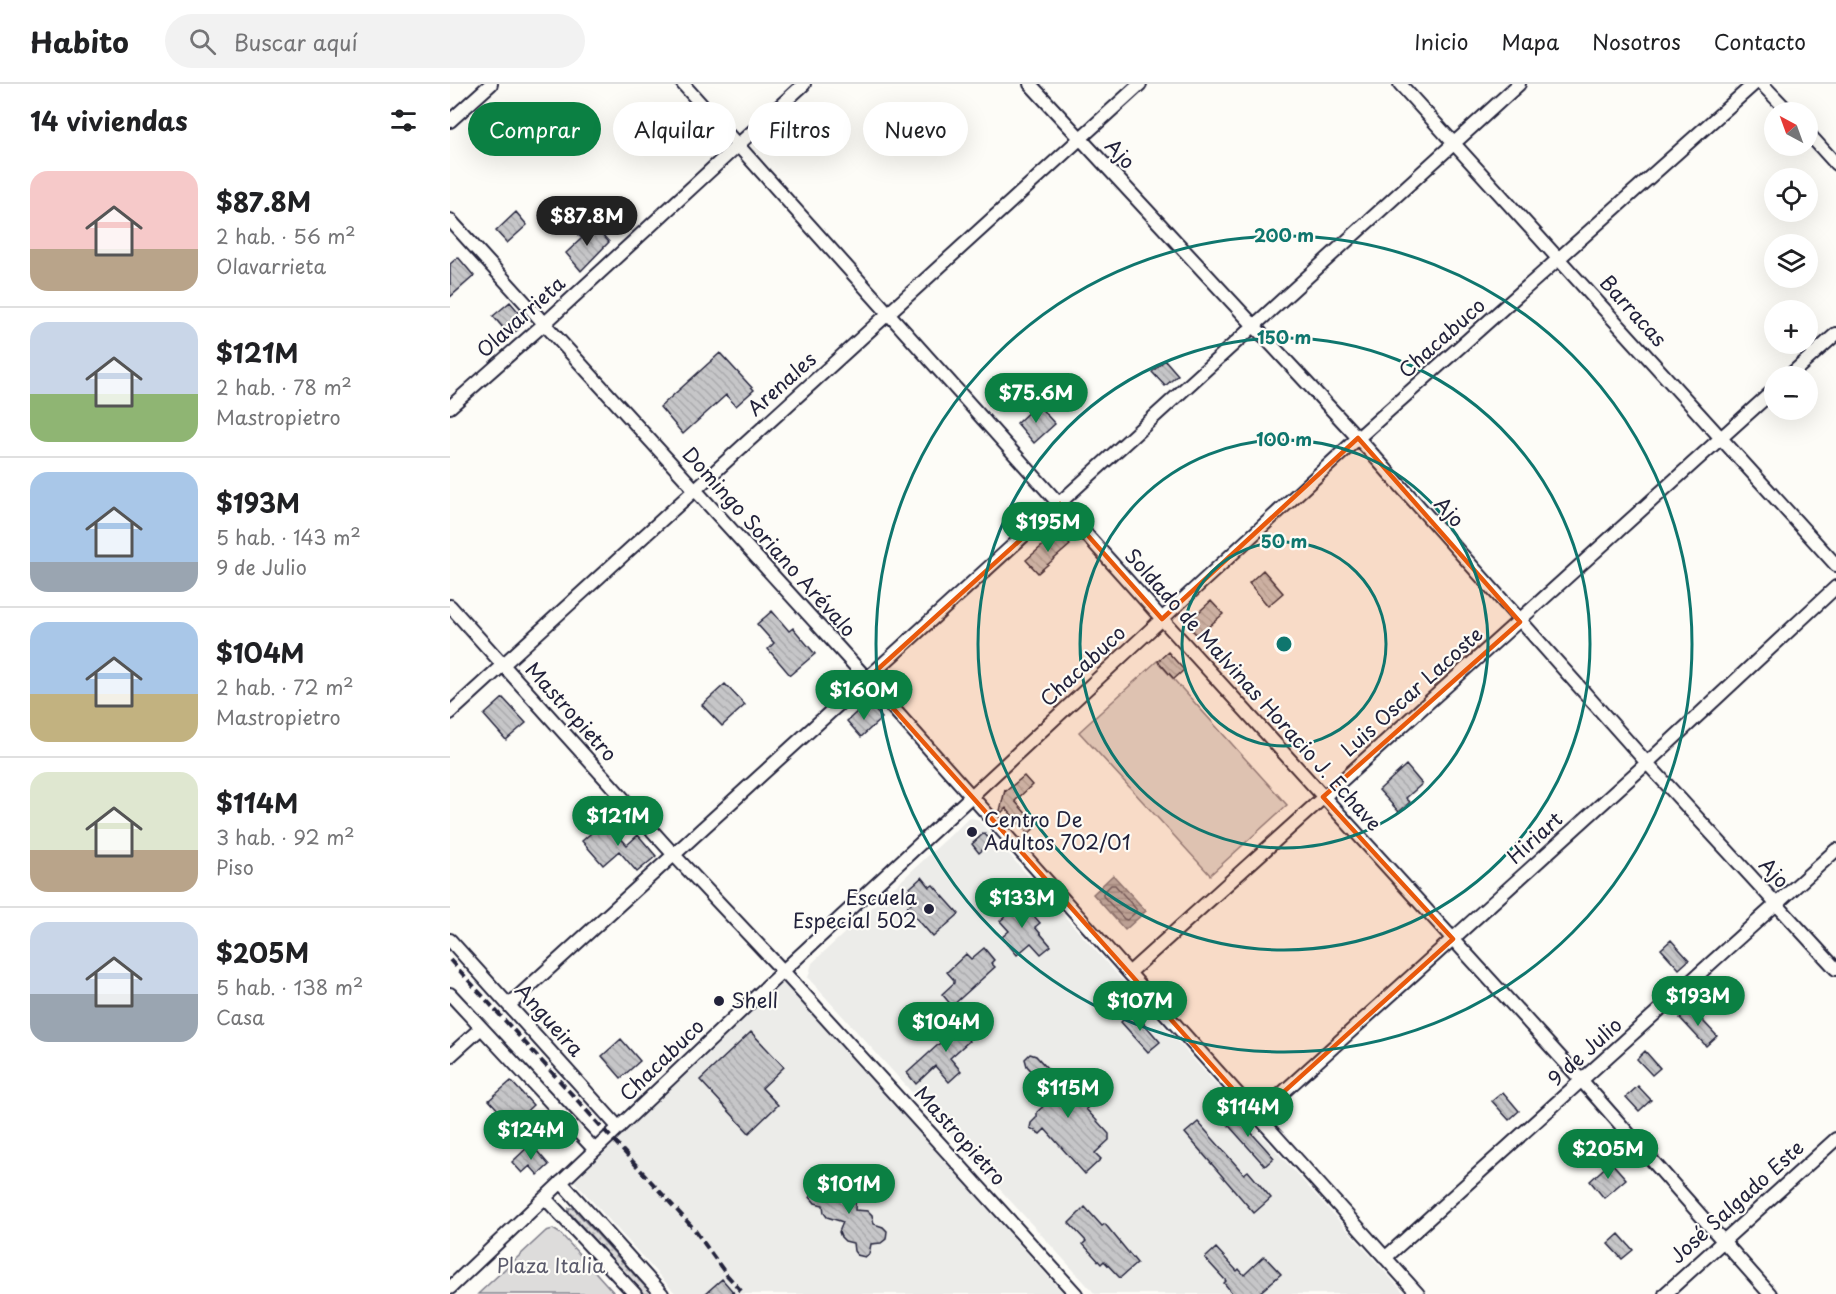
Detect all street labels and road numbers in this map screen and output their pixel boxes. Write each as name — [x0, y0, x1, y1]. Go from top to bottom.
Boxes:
street label: Ajo — [1099, 131, 1143, 175]
street label: Olavarrieta — [469, 268, 572, 364]
street label: Barracas — [1593, 268, 1674, 353]
street label: Chacabuco — [1391, 290, 1491, 384]
street label: Arenales — [740, 344, 822, 422]
street label: Domingo Soriano Arévalo — [676, 439, 864, 643]
street label: Ajo — [1428, 489, 1472, 533]
street label: Soldado de Malvinas Horacio J. Echave — [1118, 541, 1389, 837]
street label: Chacabuco — [1033, 618, 1132, 713]
street label: Luis Oscar Lacoste — [1334, 619, 1489, 763]
street label: Mastropietro — [519, 655, 625, 768]
street label: Hiriart — [1500, 804, 1569, 870]
street label: Ajo — [1753, 850, 1797, 894]
street label: Angueira — [509, 976, 591, 1063]
street label: 9 de Julio — [1541, 1010, 1628, 1093]
street label: Chacabuco — [612, 1011, 710, 1107]
street label: Mastropietro — [908, 1079, 1014, 1192]
street label: José Salgado Este — [1662, 1133, 1810, 1270]

